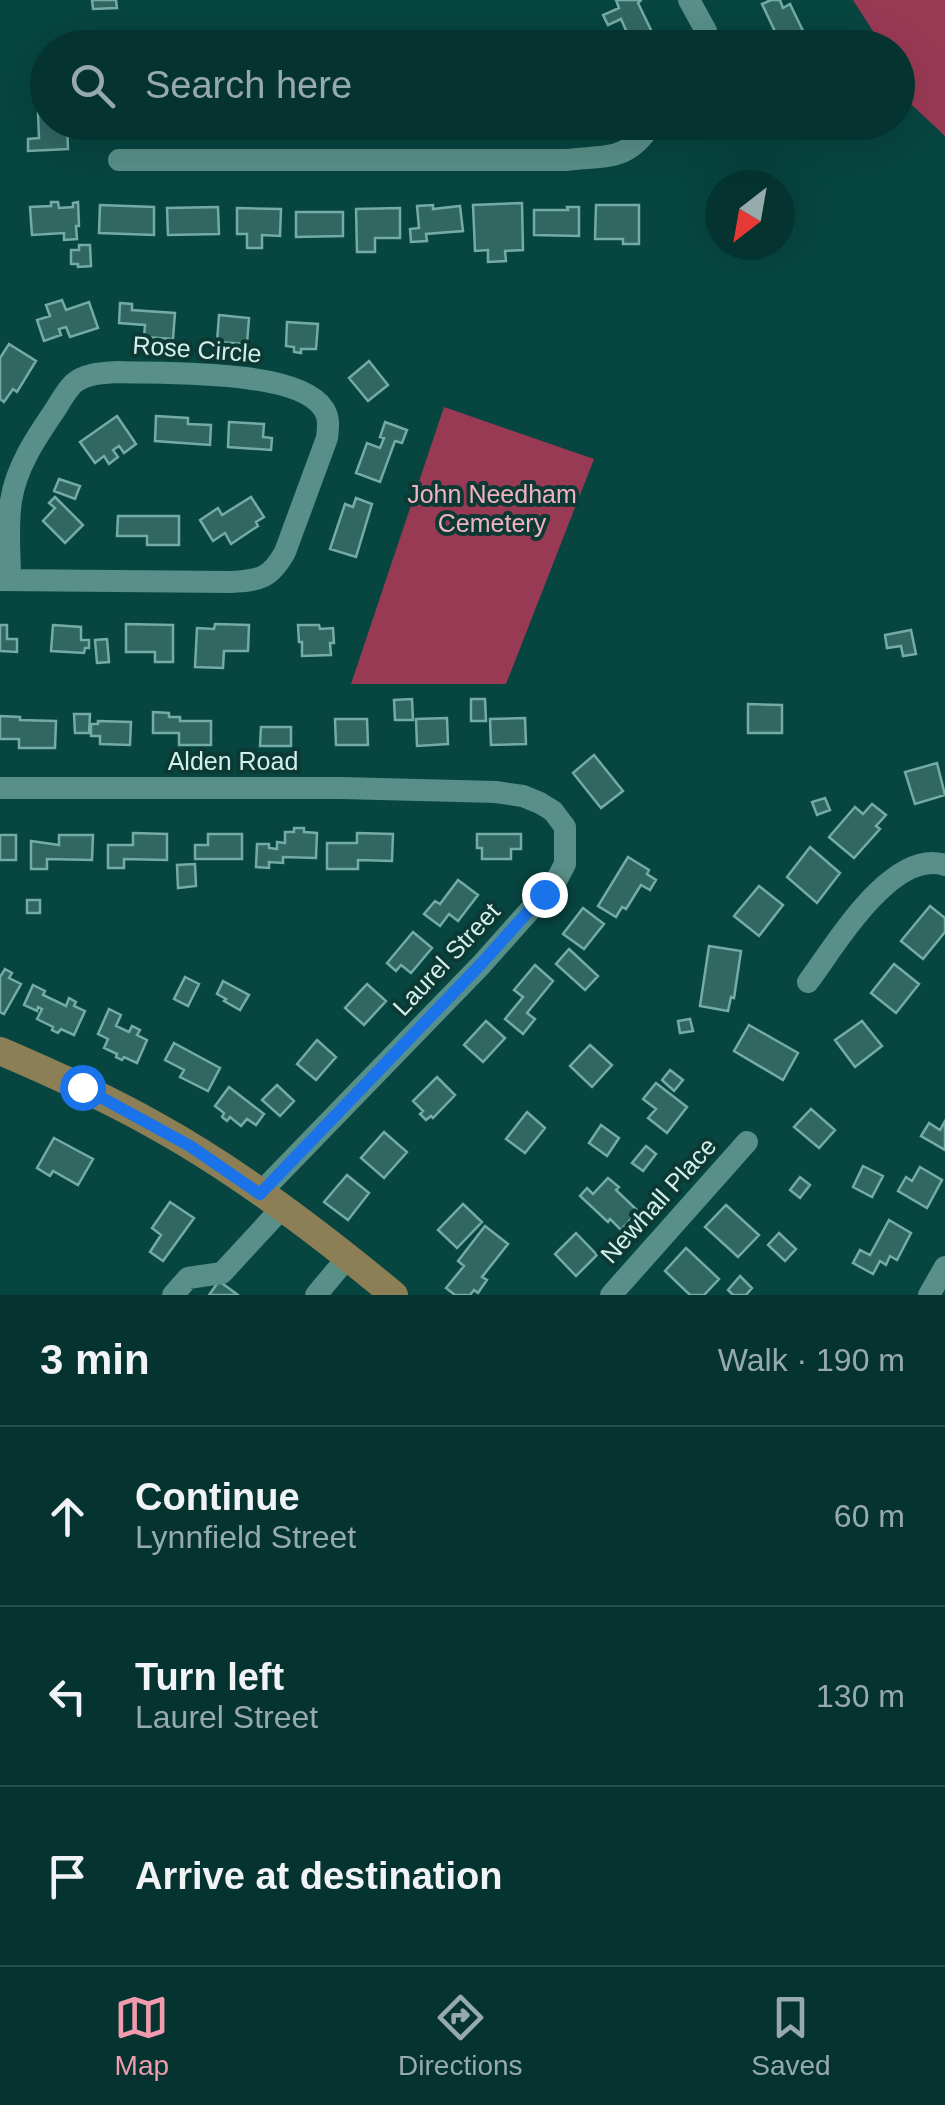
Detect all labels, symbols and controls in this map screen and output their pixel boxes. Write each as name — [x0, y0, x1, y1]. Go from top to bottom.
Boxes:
search box — [30, 30, 915, 140]
icon: search — [65, 58, 120, 113]
text: Search here — [145, 64, 352, 106]
north arrow — [705, 170, 795, 260]
street label: Rose Circle — [132, 331, 262, 367]
park label: John Needham Cemetery — [407, 480, 577, 537]
street label: Alden Road — [168, 747, 298, 775]
route end — [522, 872, 568, 918]
street label: Laurel Street — [387, 897, 505, 1021]
route start — [60, 1065, 106, 1111]
street label: Newhall Place — [595, 1132, 721, 1268]
text: 3 min — [40, 1336, 150, 1383]
text: Walk · 190 m — [718, 1342, 905, 1378]
text: Continue — [135, 1476, 300, 1518]
icon: ahead — [40, 1489, 95, 1544]
text: 60 m — [834, 1498, 905, 1534]
text: Lynnfield Street — [135, 1519, 356, 1555]
text: Turn left — [135, 1656, 284, 1698]
icon: left — [40, 1669, 95, 1724]
text: 130 m — [816, 1678, 905, 1714]
text: Laurel Street — [135, 1699, 318, 1735]
icon: arrive — [40, 1849, 95, 1904]
text: Arrive at destination — [135, 1855, 502, 1897]
tab: Map — [114, 1990, 169, 2082]
tab: Directions — [398, 1990, 523, 2082]
tab: Saved — [751, 1990, 831, 2082]

